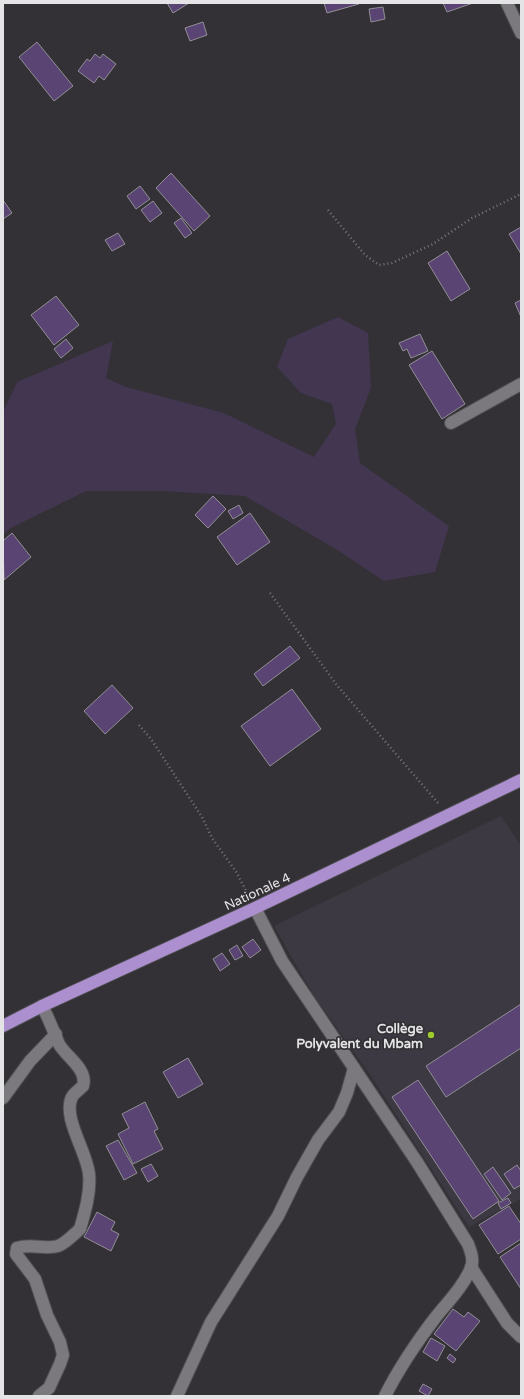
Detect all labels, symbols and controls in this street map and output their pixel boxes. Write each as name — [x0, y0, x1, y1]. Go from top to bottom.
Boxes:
street label: Nationale 4 — [222, 870, 293, 914]
place label: Collège Polyvalent du Mbam — [296, 1021, 424, 1052]
marker: Collège Polyvalent du Mbam — [426, 1030, 436, 1040]

